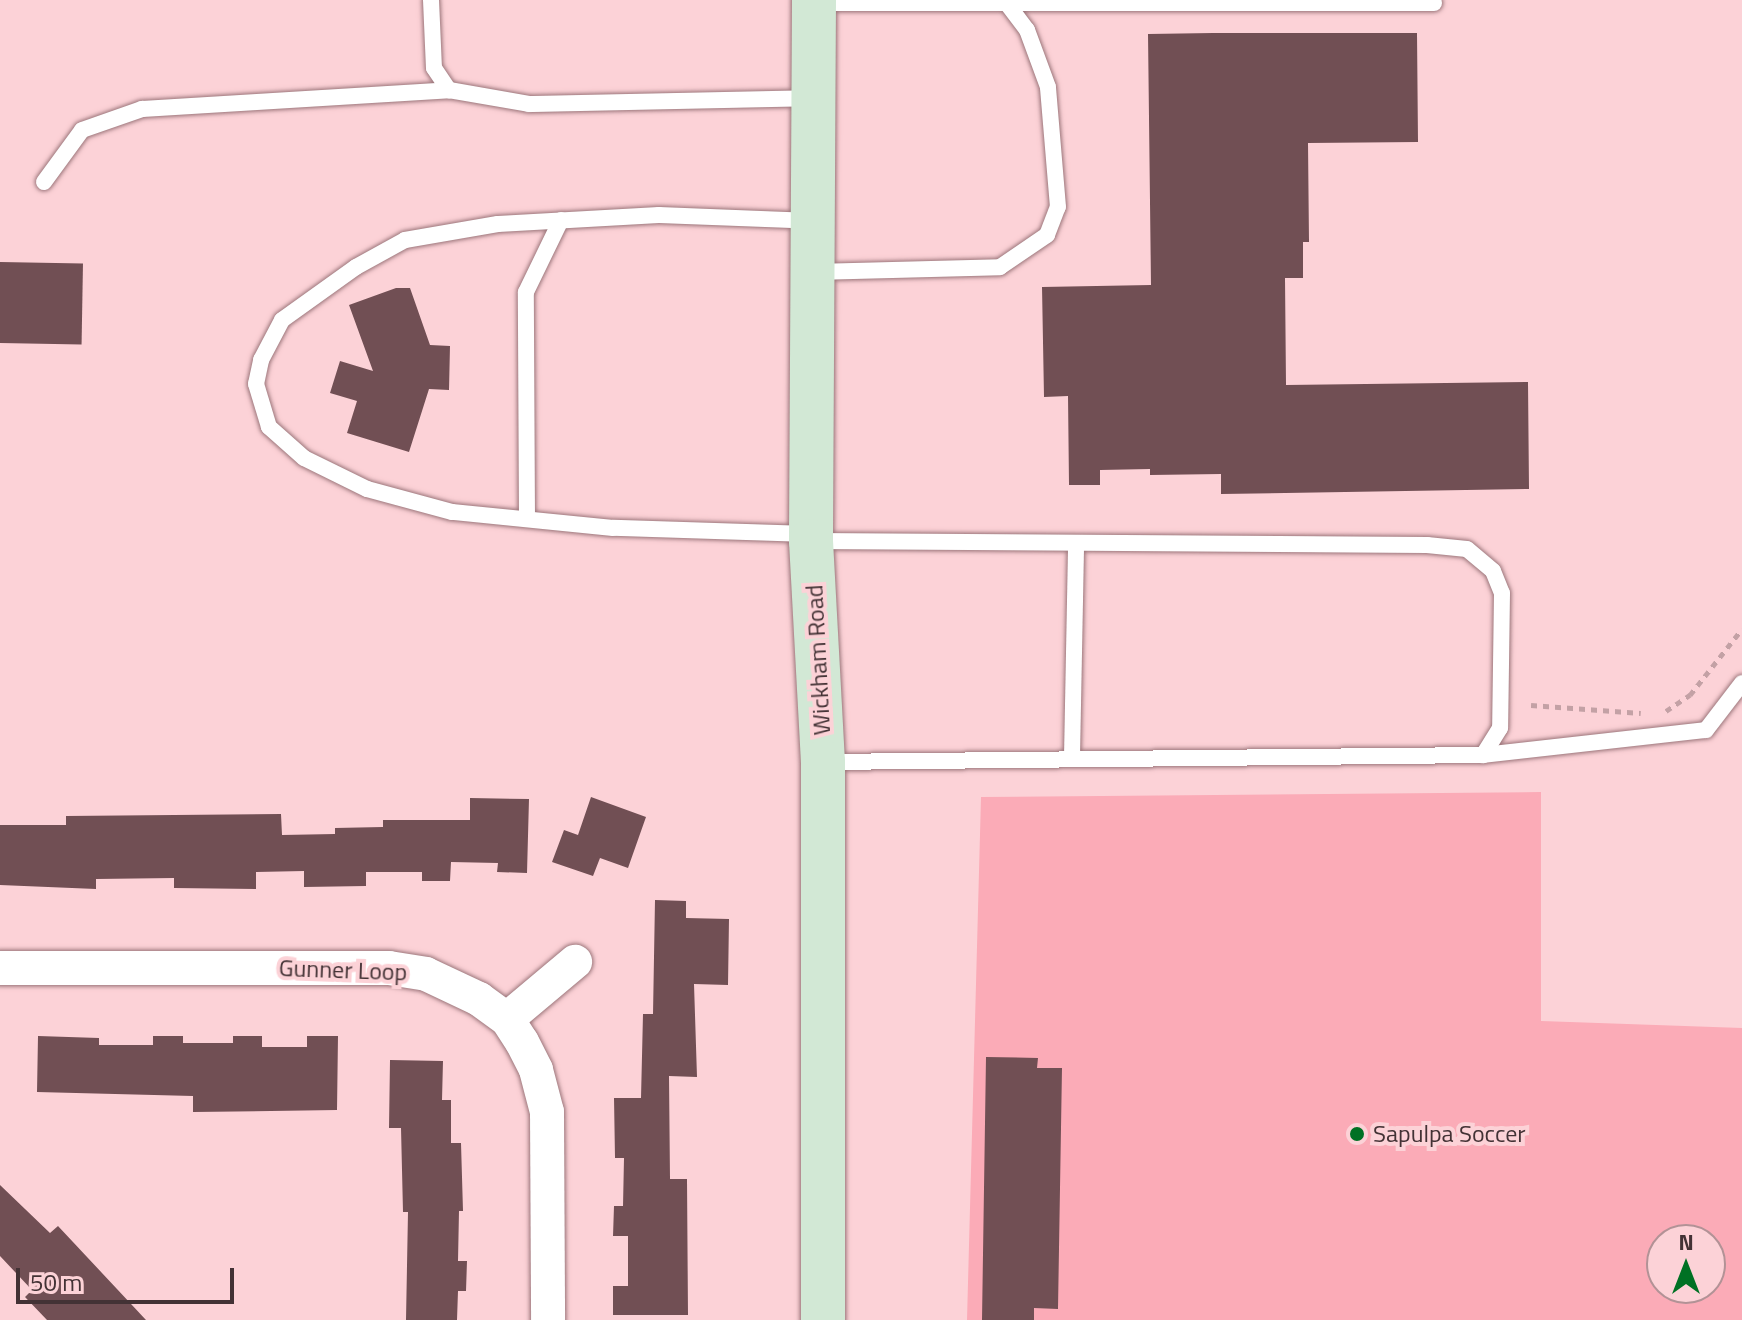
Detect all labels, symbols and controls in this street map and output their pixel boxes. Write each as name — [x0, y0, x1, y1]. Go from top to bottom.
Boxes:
street label: Wickham Road — [800, 584, 836, 736]
street label: Gunner Loop — [278, 953, 408, 987]
place label: Sapulpa Soccer — [1373, 1120, 1526, 1148]
marker: Sapulpa Soccer — [1348, 1125, 1366, 1143]
north arrow — [1646, 1224, 1726, 1304]
text: N — [1678, 1225, 1694, 1259]
scale bar — [20, 1252, 238, 1302]
text: 50 m — [30, 1264, 82, 1300]

